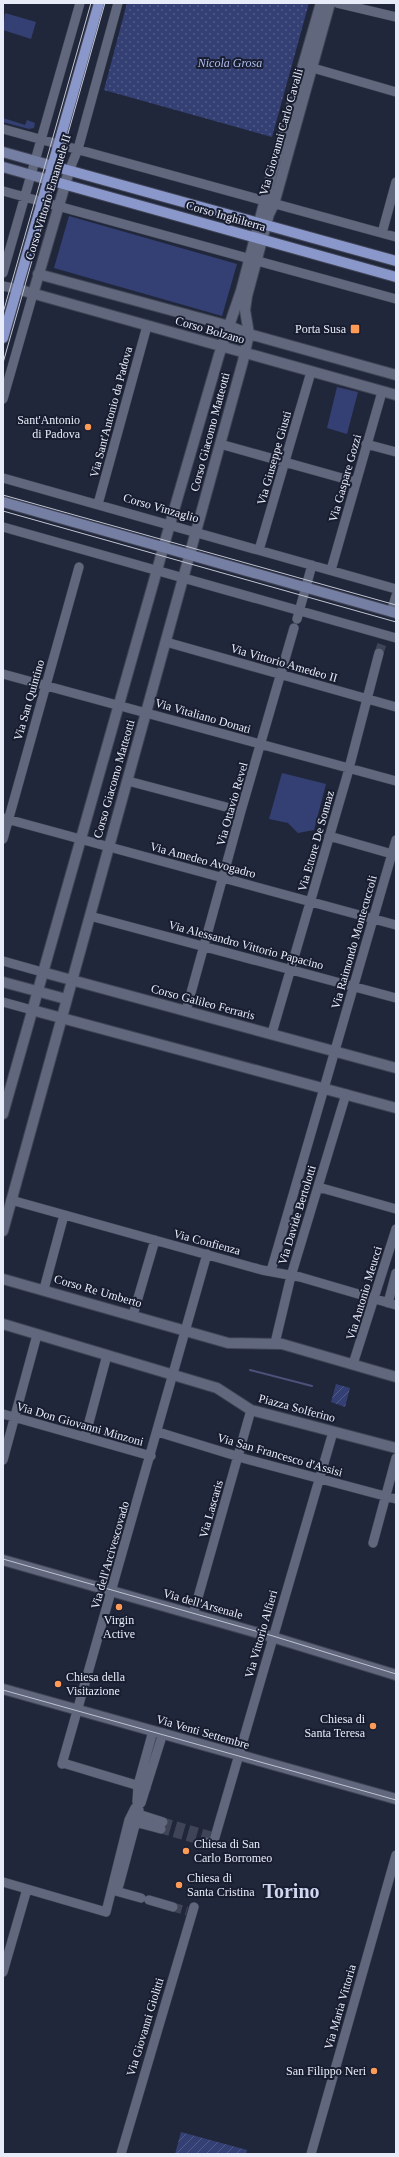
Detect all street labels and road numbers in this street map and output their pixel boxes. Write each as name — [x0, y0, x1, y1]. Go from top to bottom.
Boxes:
street label: Via Giovanni Carlo Cavalli — [256, 66, 306, 197]
street label: Corso Vittorio Emanuele II — [22, 132, 74, 262]
street label: Corso Inghilterra — [185, 198, 268, 234]
street label: Corso Bolzano — [174, 313, 246, 347]
street label: Via Sant'Antonio da Padova — [87, 344, 135, 479]
street label: Corso Giacomo Matteotti — [187, 370, 233, 493]
street label: Via Giuseppe Giusti — [254, 409, 294, 507]
street label: Via Gaspare Gozzi — [326, 432, 364, 523]
street label: Corso Vinzaglio — [122, 491, 200, 525]
street label: Via Vittorio Amedeo II — [229, 641, 339, 685]
street label: Via San Quintino — [11, 658, 47, 742]
street label: Via Vitaliano Donati — [153, 696, 253, 737]
street label: Corso Giacomo Matteotti — [90, 717, 138, 840]
street label: Via Ottavio Revel — [213, 760, 251, 848]
street label: Via Ettore De Sonnaz — [295, 789, 337, 893]
street label: Via Amedeo Avogadro — [149, 839, 257, 881]
street label: Via Raimondo Montecuccoli — [328, 873, 380, 1011]
street label: Via Alessandro Vittorio Papacino — [167, 918, 325, 972]
street label: Corso Galileo Ferraris — [149, 981, 257, 1023]
street label: Via Davide Bertolotti — [275, 1163, 319, 1266]
street label: Via Confienza — [172, 1226, 243, 1258]
street label: Via Antonio Meucci — [343, 1244, 385, 1342]
street label: Corso Re Umberto — [52, 1272, 144, 1310]
street label: Piazza Solferino — [257, 1391, 337, 1425]
street label: Via Don Giovanni Minzoni — [15, 1399, 146, 1449]
street label: Via San Francesco d'Assisi — [216, 1430, 345, 1480]
street label: Via Lascaris — [196, 1478, 226, 1540]
street label: Via dell'Arcivescovado — [88, 1499, 132, 1611]
street label: Via dell'Arsenale — [161, 1586, 245, 1622]
street label: Via Vittorio Alfieri — [242, 1588, 280, 1680]
street label: Via Venti Settembre — [155, 1712, 251, 1752]
street label: Via Maria Vittoria — [321, 1962, 359, 2051]
street label: Via Giovanni Giolitti — [123, 1976, 167, 2078]

